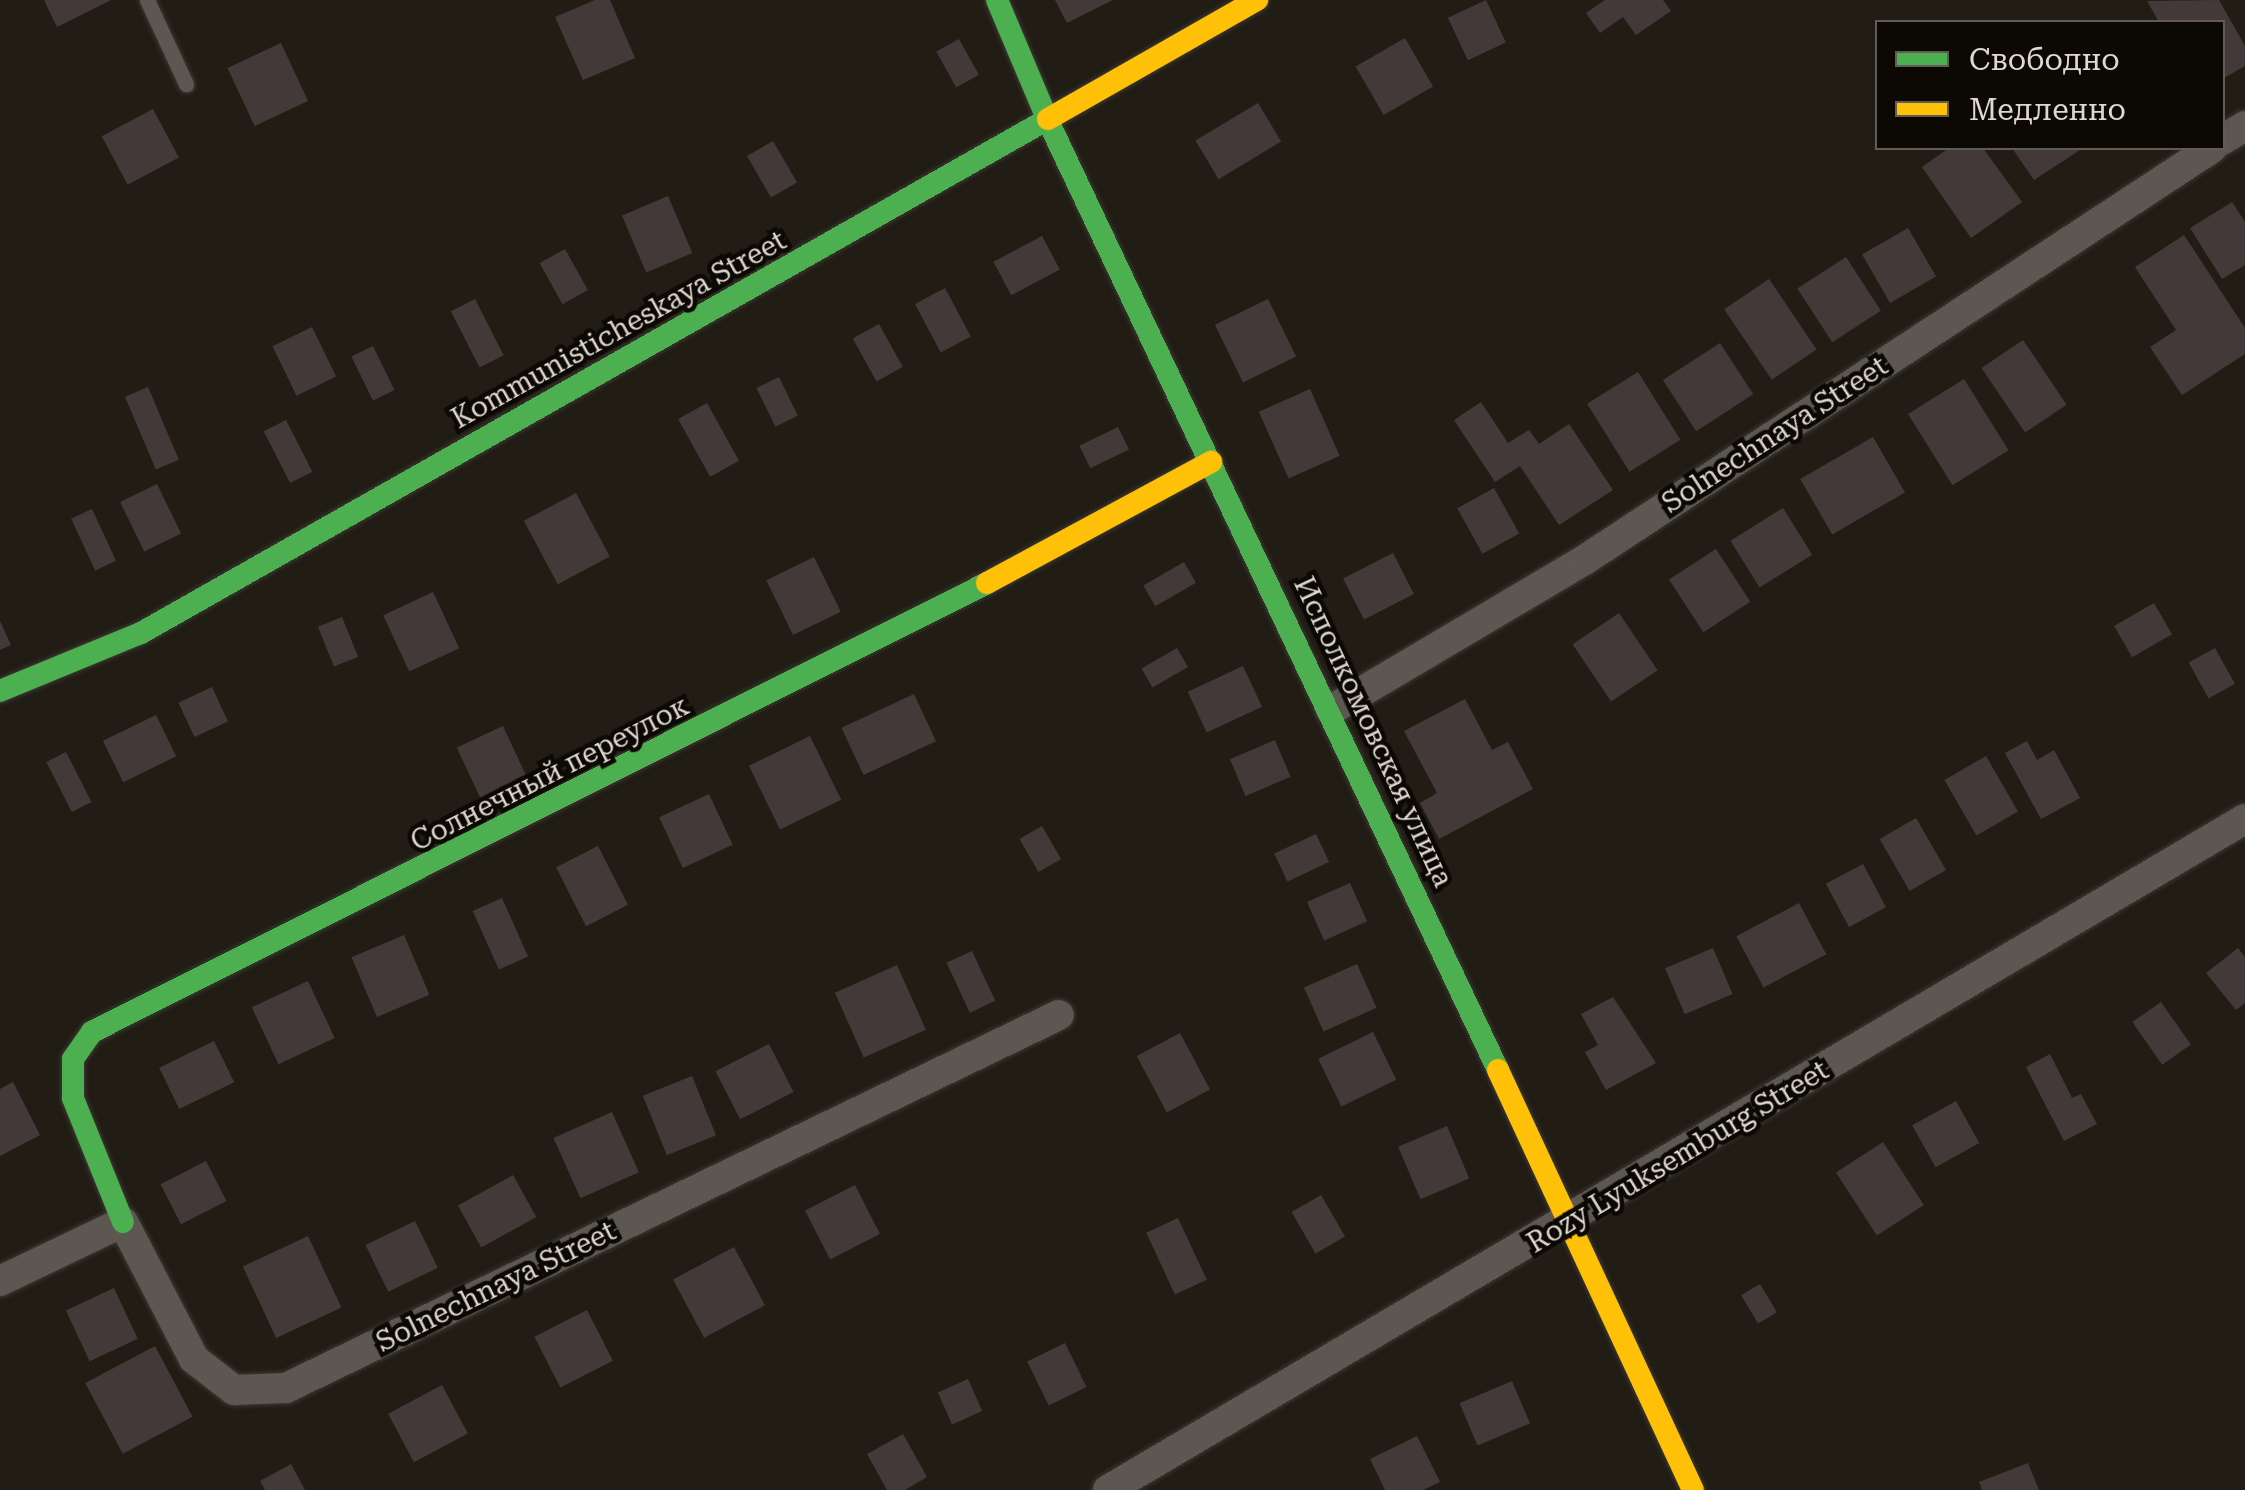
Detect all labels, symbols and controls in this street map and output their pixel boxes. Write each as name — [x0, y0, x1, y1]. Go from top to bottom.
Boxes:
legend — [1875, 20, 2225, 150]
text: Свободно — [1969, 42, 2120, 77]
text: Медленно — [1969, 92, 2126, 127]
street label: Kommunisticheskaya Street — [446, 224, 792, 436]
street label: Solnechnaya Street — [1656, 350, 1894, 520]
street label: Исполкомовская улица — [1286, 572, 1460, 892]
street label: Солнечный переулок — [405, 689, 695, 859]
street label: Rozy Lyuksemburg Street — [1521, 1054, 1835, 1260]
street label: Solnechnaya Street — [371, 1214, 621, 1360]

